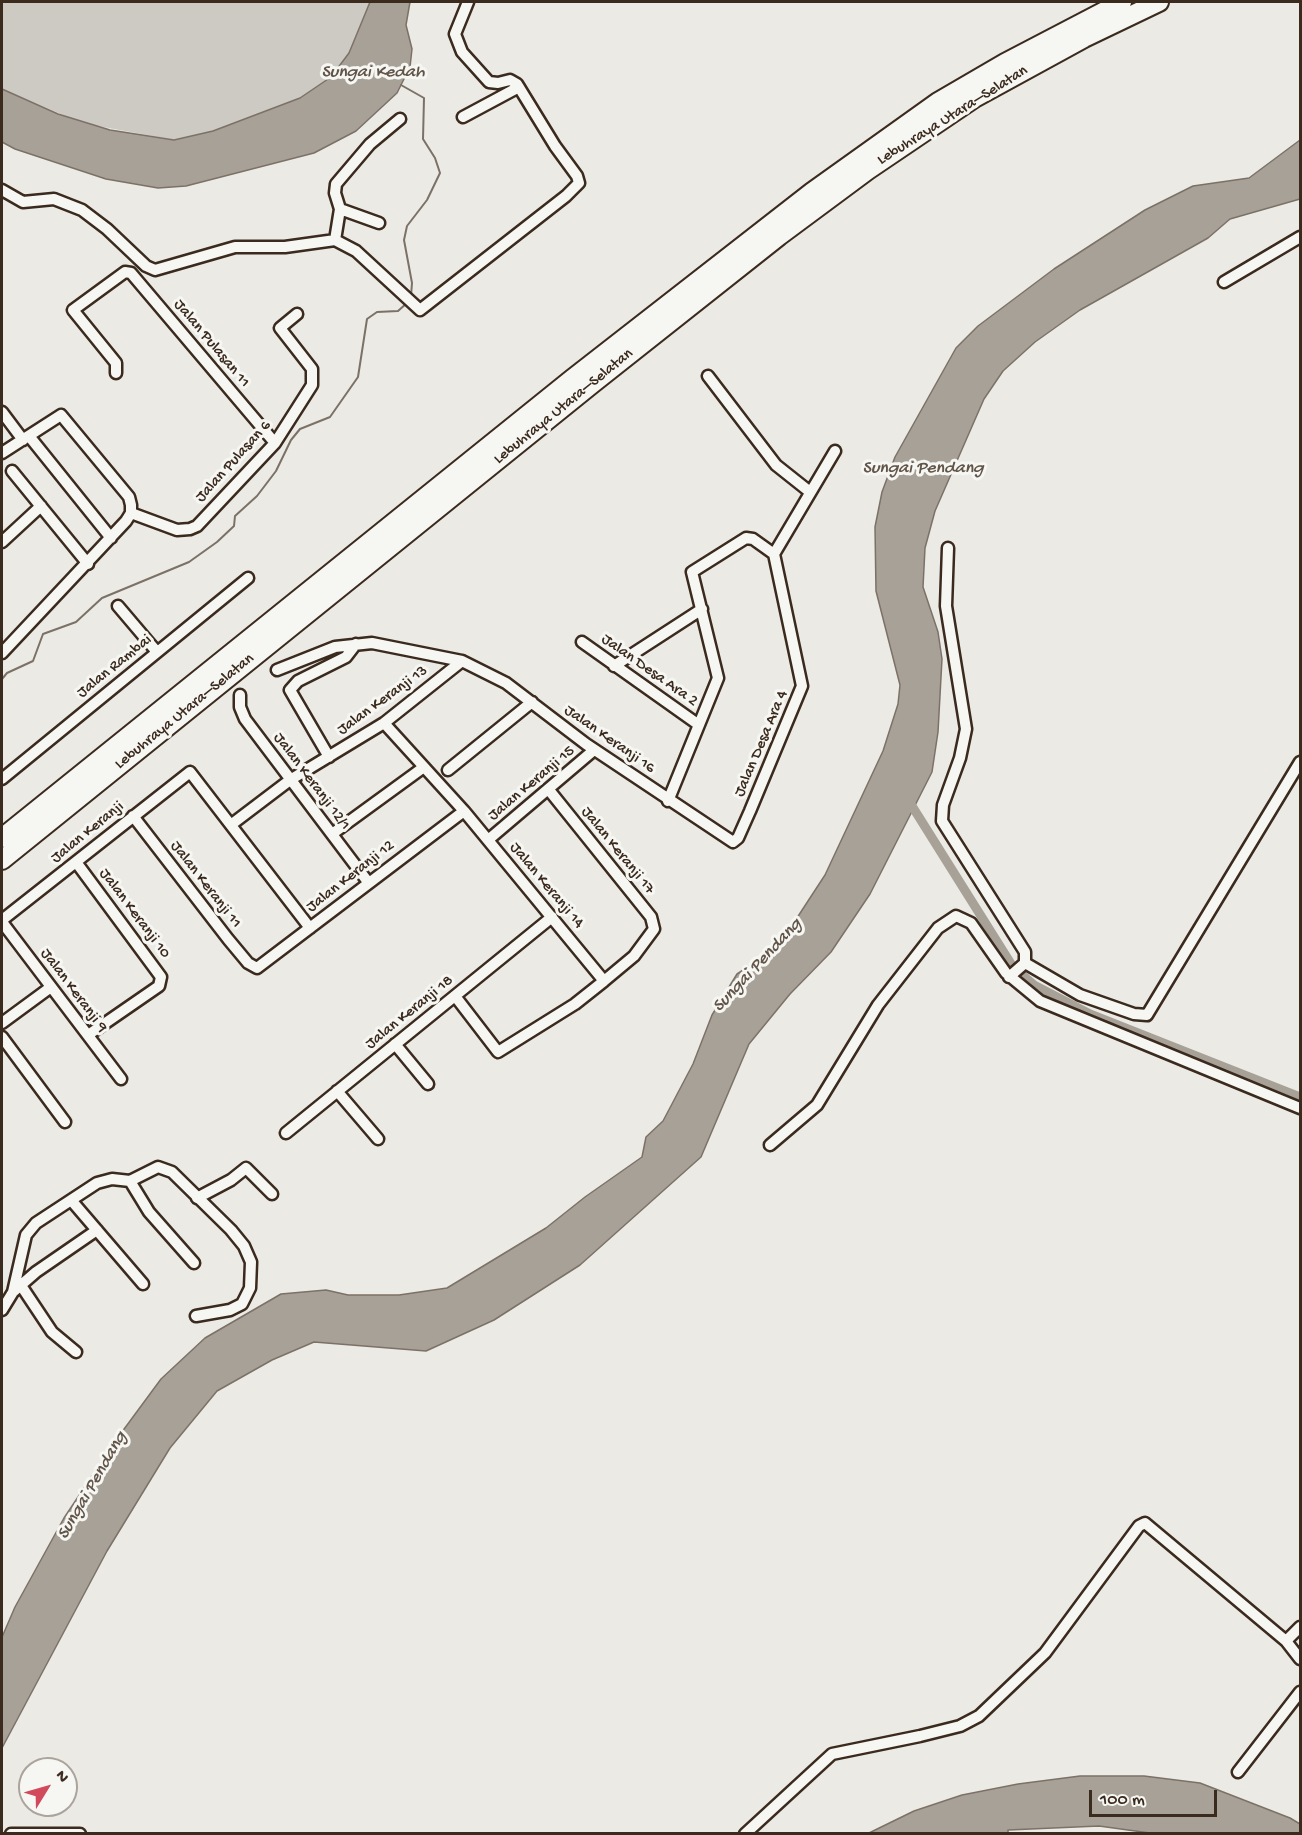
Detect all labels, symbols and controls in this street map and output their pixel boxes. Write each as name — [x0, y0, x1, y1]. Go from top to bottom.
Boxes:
water label: Sungai Kedah — [321, 62, 425, 84]
street label: Lebuhraya Utara–Selatan — [874, 62, 1032, 170]
street label: Jalan Pulasan 11 — [169, 296, 253, 392]
street label: Lebuhraya Utara–Selatan — [490, 345, 638, 469]
street label: Jalan Pulasan 6 — [192, 417, 276, 507]
water label: Sungai Pendang — [863, 458, 983, 480]
street label: Jalan Desa Ara 2 — [597, 630, 701, 712]
street label: Jalan Rambai — [74, 631, 156, 703]
street label: Lebuhraya Utara–Selatan — [111, 650, 259, 774]
street label: Jalan Keranji 13 — [334, 662, 432, 740]
street label: Jalan Desa Ara 4 — [731, 688, 793, 800]
street label: Jalan Keranji 16 — [560, 701, 658, 779]
street label: Jalan Keranji 12/1 — [268, 730, 354, 834]
street label: Jalan Keranji 15 — [485, 742, 579, 826]
street label: Jalan Keranji — [48, 798, 128, 868]
street label: Jalan Keranji 17 — [576, 803, 658, 899]
street label: Jalan Keranji 12 — [303, 837, 399, 917]
street label: Jalan Keranji 11 — [165, 838, 245, 932]
street label: Jalan Keranji 14 — [504, 839, 588, 933]
street label: Jalan Keranji 10 — [94, 865, 174, 963]
water label: Sungai Pendang — [709, 914, 807, 1018]
street label: Jalan Keranji 9 — [35, 945, 111, 1037]
street label: Jalan Keranji 18 — [362, 972, 458, 1054]
water label: Sungai Pendang — [53, 1428, 133, 1544]
north arrow — [18, 1757, 78, 1817]
text: N — [50, 1767, 72, 1787]
scale bar — [1092, 1778, 1220, 1816]
text: 100 m — [1100, 1790, 1145, 1811]

